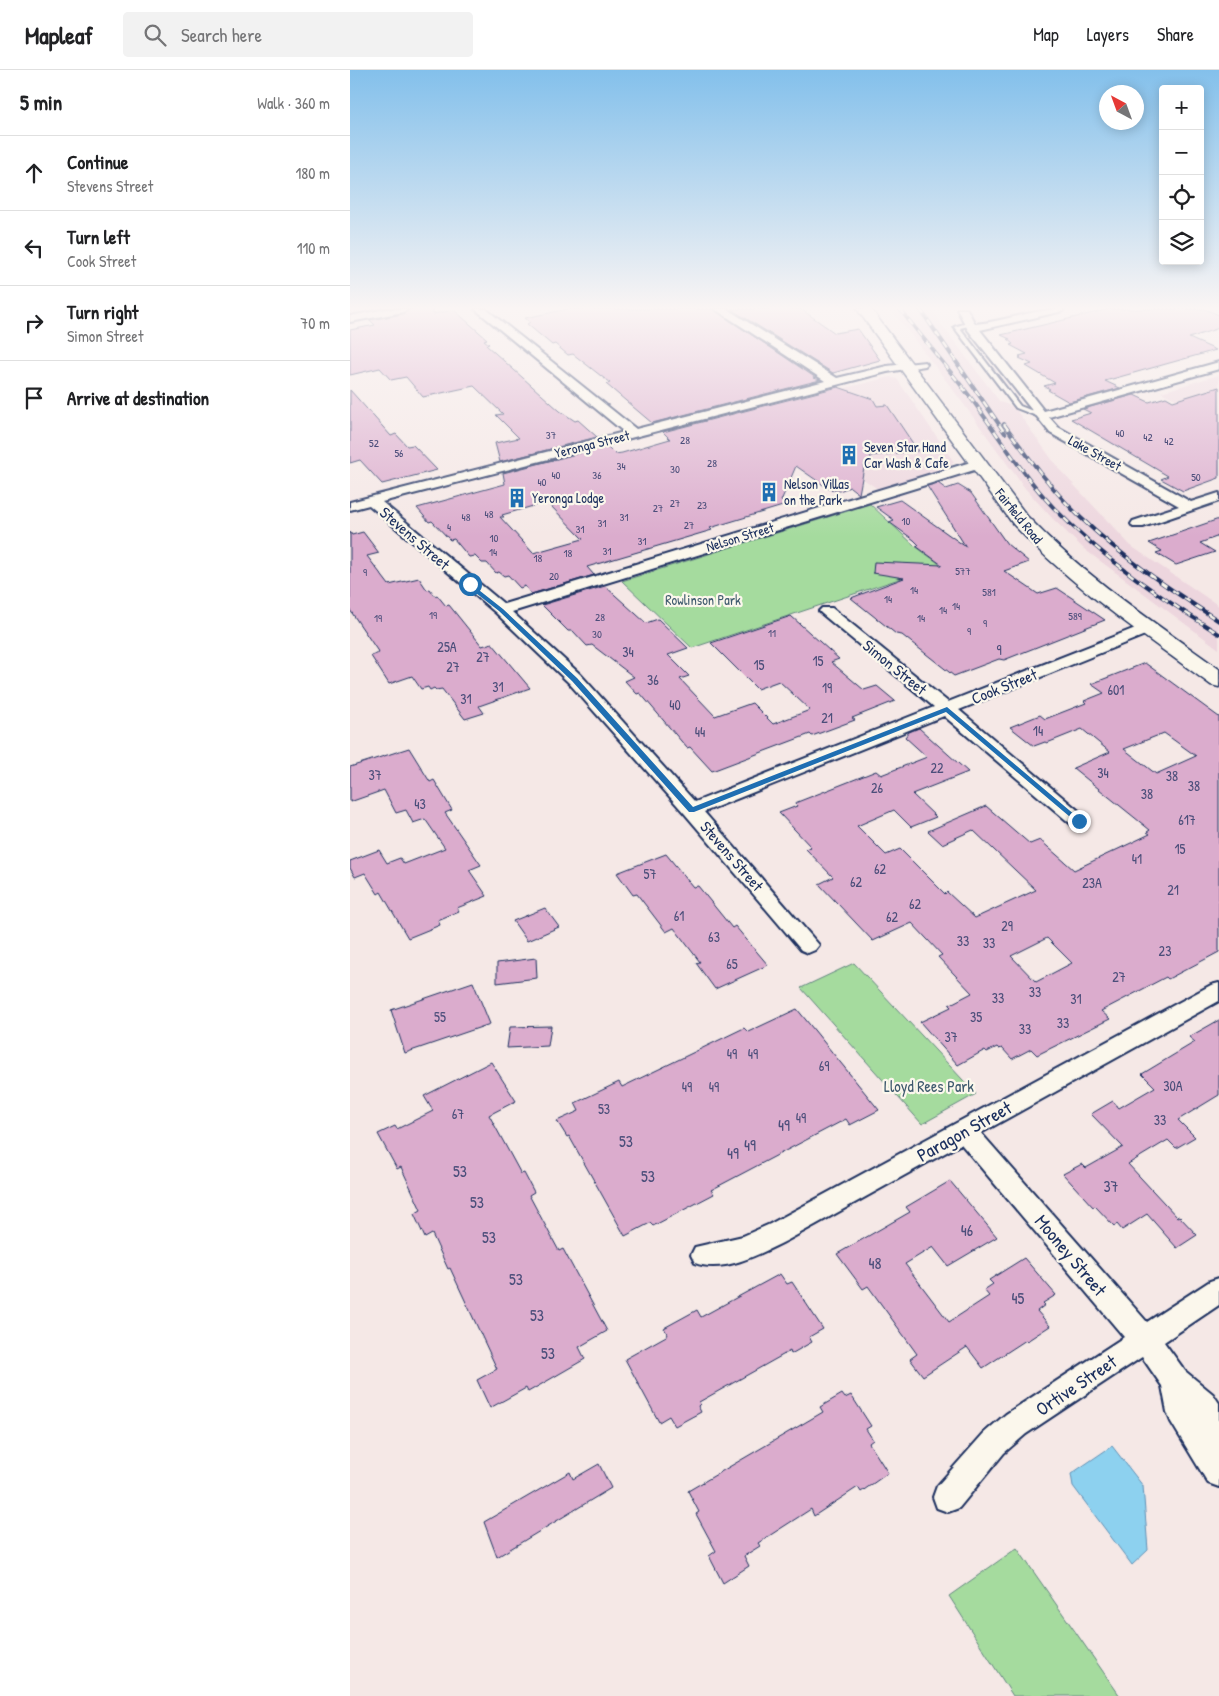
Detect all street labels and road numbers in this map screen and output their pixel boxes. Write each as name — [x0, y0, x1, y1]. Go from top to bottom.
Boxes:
street label: Yeronga Street — [552, 425, 632, 463]
street label: Lake Street — [1065, 430, 1125, 475]
street label: Fairfield Road — [991, 483, 1048, 548]
street label: Stevens Street — [375, 501, 455, 575]
street label: Nelson Street — [704, 517, 776, 556]
street label: Simon Street — [858, 634, 932, 700]
street label: Cook Street — [968, 663, 1041, 709]
street label: Stevens Street — [695, 816, 769, 896]
street label: Paragon Street — [912, 1094, 1016, 1168]
street label: Mooney Street — [1029, 1209, 1113, 1302]
street label: Ortive Street — [1030, 1348, 1122, 1422]

